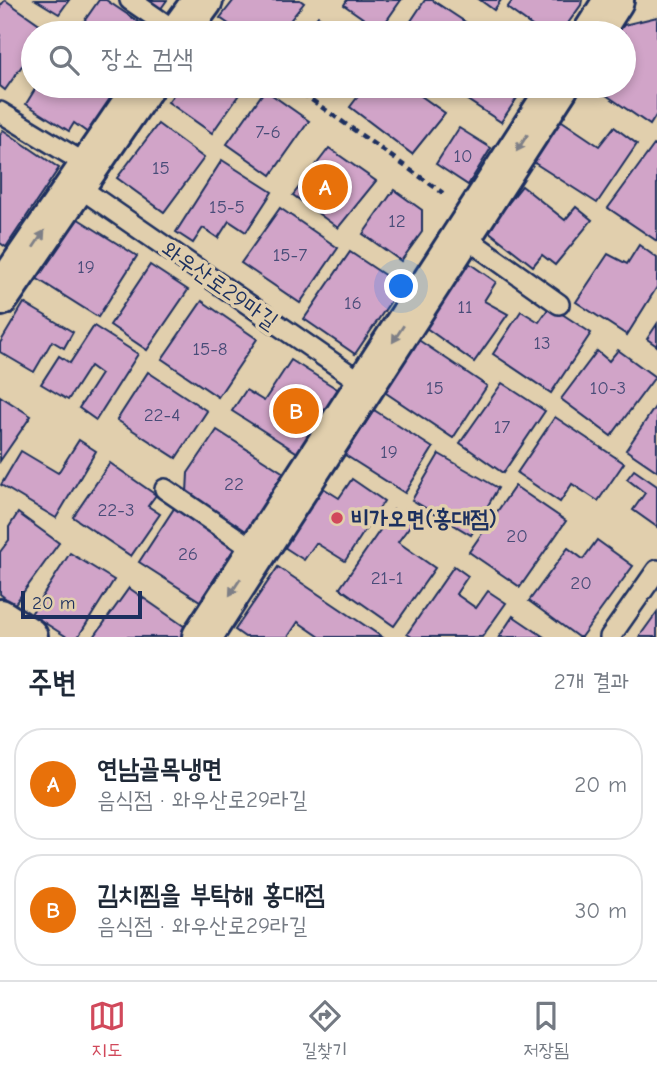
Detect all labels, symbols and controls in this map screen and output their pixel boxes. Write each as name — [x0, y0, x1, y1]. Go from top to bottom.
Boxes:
search box — [21, 21, 636, 98]
icon: search — [45, 41, 83, 79]
text: 장소 검색 — [101, 44, 193, 74]
house number: 7-6 — [255, 121, 281, 143]
one-way arrow — [515, 133, 528, 153]
house number: 10 — [453, 145, 473, 167]
house number: 15 — [152, 157, 170, 179]
pin: A — [302, 161, 348, 213]
house number: 15-5 — [209, 196, 245, 218]
house number: 12 — [388, 210, 406, 232]
one-way arrow — [32, 230, 46, 248]
street label: 와우산로29마길 — [157, 235, 283, 335]
house number: 15-7 — [273, 244, 307, 266]
house number: 19 — [77, 256, 95, 278]
your location — [384, 269, 418, 303]
house number: 16 — [344, 292, 362, 314]
house number: 11 — [457, 296, 473, 318]
one-way arrow — [391, 325, 405, 343]
house number: 13 — [533, 332, 551, 354]
house number: 15-8 — [192, 338, 228, 360]
house number: 15 — [426, 377, 444, 399]
house number: 10-3 — [590, 377, 626, 399]
pin: B — [273, 385, 319, 437]
house number: 22-4 — [144, 404, 180, 426]
house number: 17 — [494, 416, 510, 438]
house number: 19 — [380, 441, 398, 463]
house number: 22 — [224, 473, 244, 495]
house number: 22-3 — [97, 499, 135, 521]
place label: 비가오면(홍대점) — [351, 505, 497, 532]
marker: 비가오면(홍대점) — [329, 510, 345, 526]
house number: 20 — [506, 525, 528, 547]
house number: 26 — [178, 543, 198, 565]
house number: 21-1 — [371, 567, 403, 589]
house number: 20 — [570, 572, 592, 594]
one-way arrow — [228, 577, 241, 596]
scale bar — [21, 588, 142, 620]
text: 20 m — [32, 592, 76, 614]
text: 주변 — [28, 665, 76, 700]
text: 2개 결과 — [554, 668, 629, 695]
text: 연남골목냉면 — [97, 754, 223, 784]
text: A — [47, 771, 59, 798]
text: 20 m — [574, 771, 627, 798]
text: 음식점 · 와우산로29라길 — [97, 786, 307, 813]
text: 김치찜을 부탁해 홍대점 — [97, 880, 325, 910]
text: B — [46, 897, 60, 924]
text: 30 m — [575, 897, 627, 924]
text: 음식점 · 와우산로29라길 — [97, 912, 307, 939]
tab: 지도 — [88, 997, 126, 1063]
tab: 길찾기 — [302, 997, 348, 1063]
tab: 저장됨 — [523, 997, 569, 1063]

